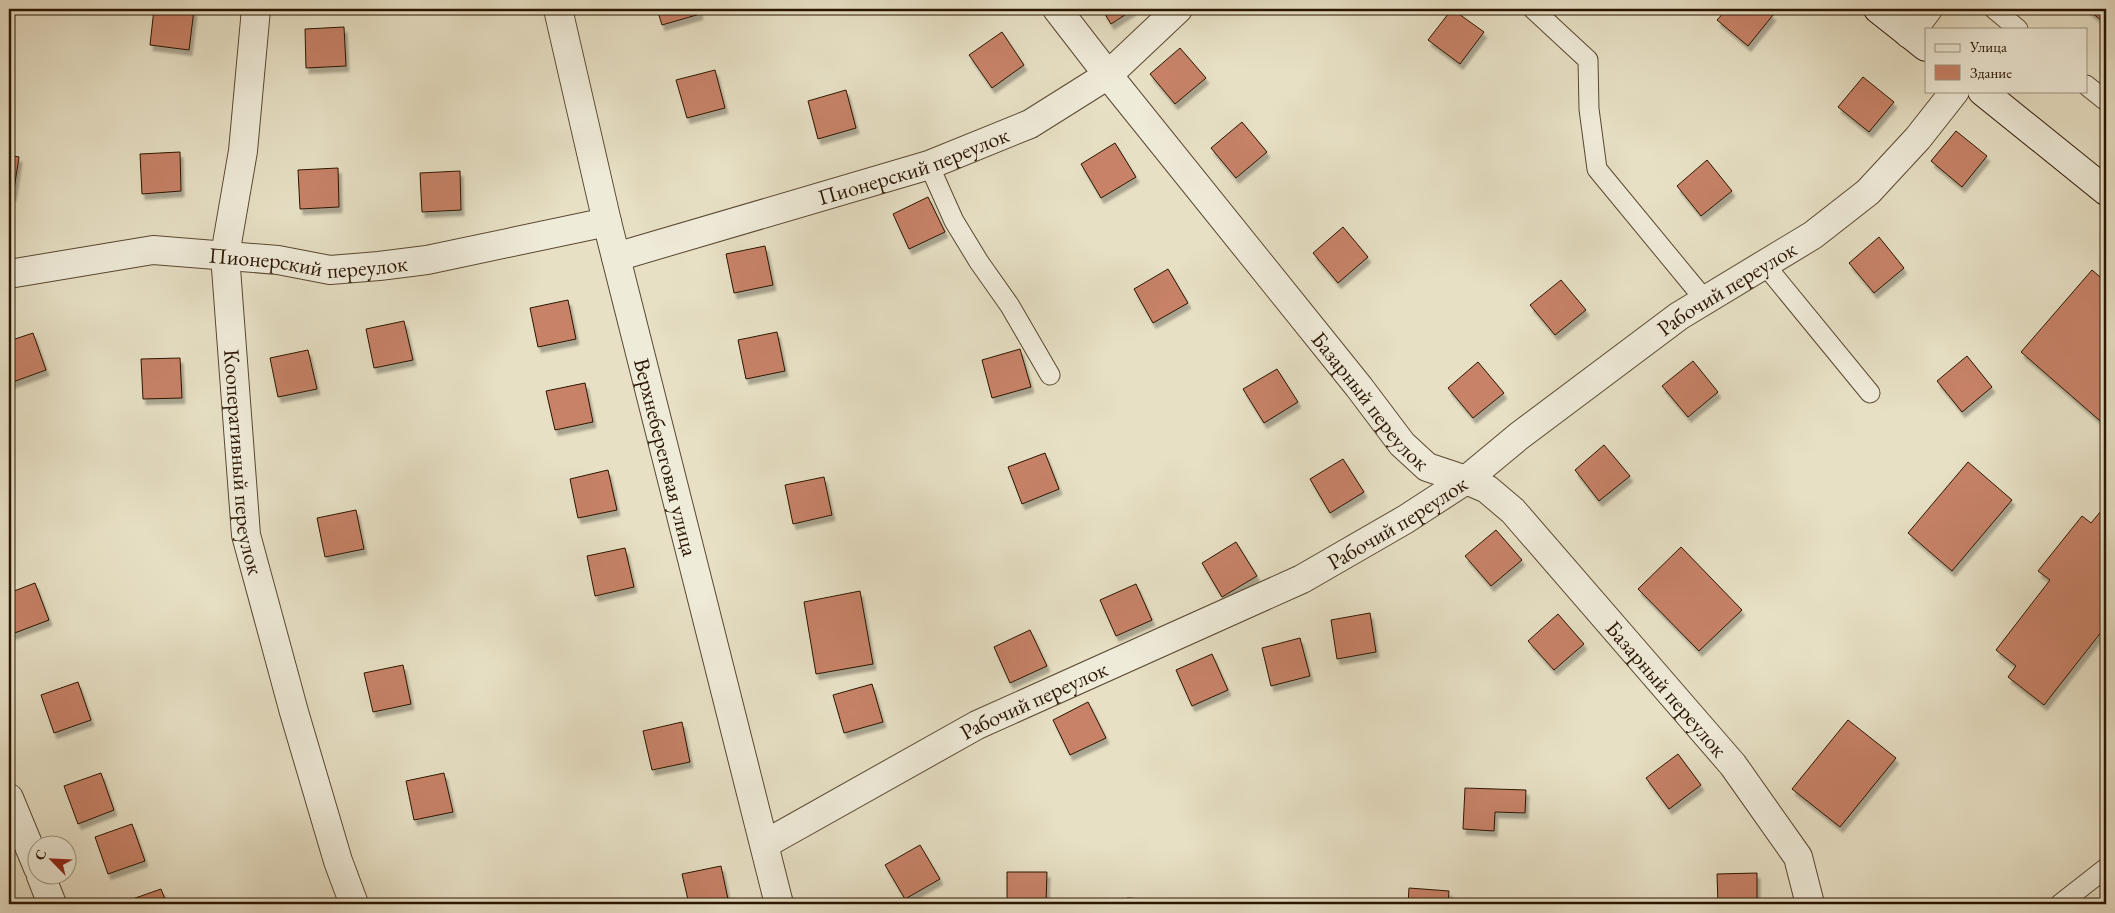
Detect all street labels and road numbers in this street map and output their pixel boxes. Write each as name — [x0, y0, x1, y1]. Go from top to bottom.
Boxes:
street label: Пионерский переулок — [815, 120, 1014, 212]
street label: Рабочий переулок — [1651, 234, 1802, 343]
street label: Пионерский переулок — [208, 241, 410, 285]
street label: Базарный переулок — [1305, 325, 1436, 477]
street label: Кооперативный переулок — [217, 348, 270, 579]
street label: Верхнебереговая улица — [627, 355, 705, 559]
street label: Рабочий переулок — [1322, 469, 1473, 576]
street label: Базарный переулок — [1599, 614, 1734, 764]
street label: Рабочий переулок — [955, 654, 1113, 747]

